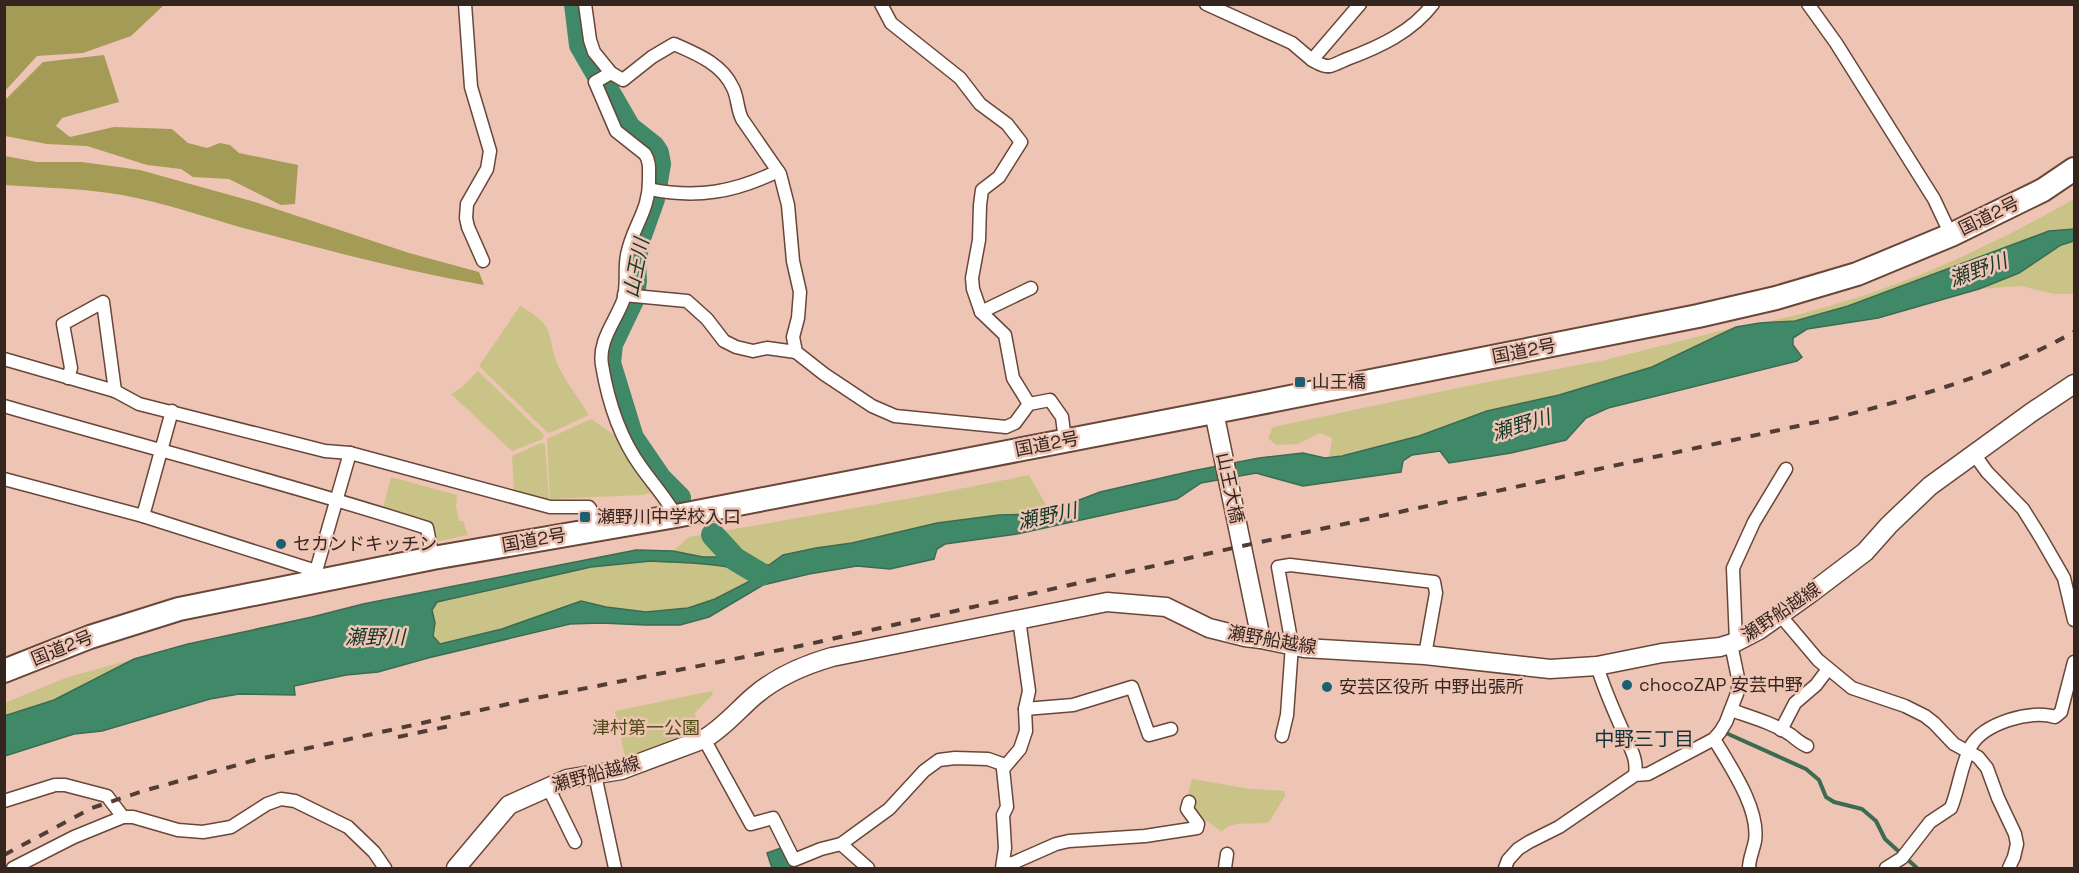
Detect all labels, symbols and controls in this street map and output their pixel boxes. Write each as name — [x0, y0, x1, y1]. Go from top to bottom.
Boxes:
street label: 国道2号 — [1955, 191, 2023, 240]
water label: 山王川 — [618, 234, 655, 300]
water label: 瀬野川 — [1945, 247, 2013, 292]
street label: 国道2号 — [1490, 333, 1558, 368]
place label: 山王橋 — [1312, 370, 1366, 393]
marker: 山王橋 — [1293, 375, 1307, 389]
water label: 瀬野川 — [1489, 403, 1555, 446]
street label: 国道2号 — [1013, 426, 1081, 461]
street label: 山王大橋 — [1212, 450, 1249, 526]
water label: 瀬野川 — [1015, 497, 1081, 535]
place label: 瀬野川中学校入口 — [597, 505, 741, 528]
marker: 瀬野川中学校入口 — [578, 510, 592, 524]
street label: 国道2号 — [500, 523, 568, 556]
place label: セカンドキッチン — [293, 532, 437, 555]
marker: セカンドキッチン — [274, 537, 288, 551]
street label: 瀬野船越線 — [1737, 577, 1824, 646]
street label: 瀬野船越線 — [1226, 620, 1318, 659]
water label: 瀬野川 — [345, 624, 407, 650]
street label: 国道2号 — [27, 625, 96, 670]
place label: chocoZAP 安芸中野 — [1639, 673, 1803, 696]
place label: 安芸区役所 中野出張所 — [1339, 675, 1524, 698]
marker: chocoZAP 安芸中野 — [1620, 678, 1634, 692]
marker: 安芸区役所 中野出張所 — [1320, 680, 1334, 694]
park label: 津村第一公園 — [592, 716, 700, 739]
district label: 中野三丁目 — [1594, 726, 1694, 752]
street label: 瀬野船越線 — [549, 751, 642, 796]

